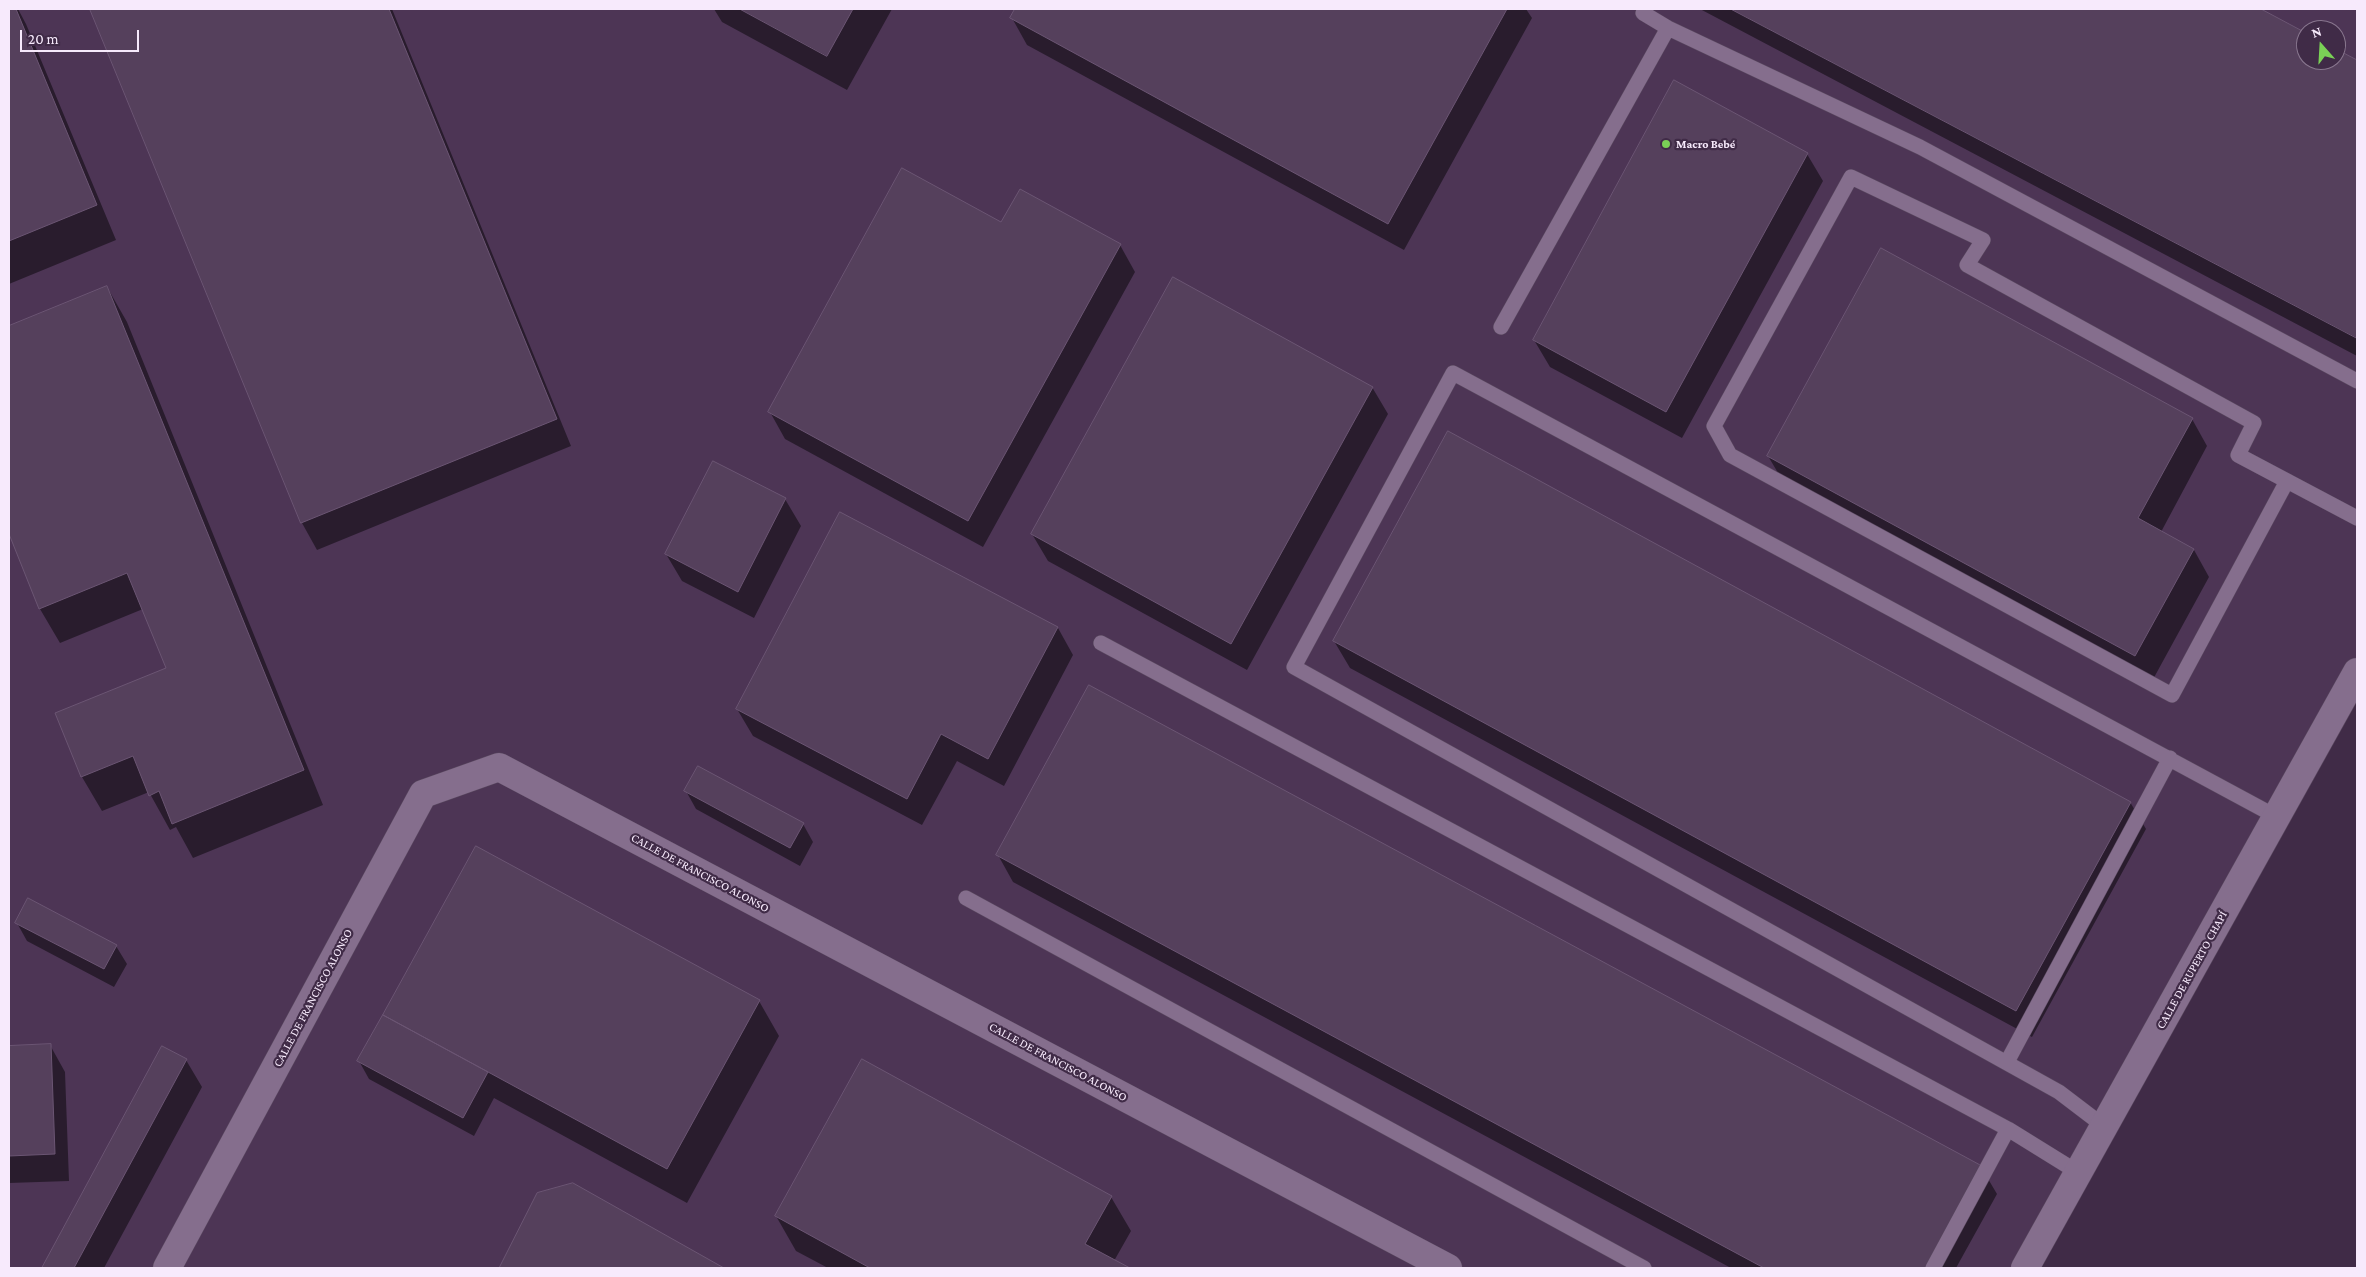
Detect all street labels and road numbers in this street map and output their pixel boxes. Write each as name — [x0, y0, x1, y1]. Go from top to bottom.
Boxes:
street label: CALLE DE FRANCISCO ALONSO — [629, 830, 771, 916]
street label: CALLE DE RUPERTO CHAPÍ — [2154, 909, 2230, 1031]
street label: CALLE DE FRANCISCO ALONSO — [270, 927, 356, 1069]
street label: CALLE DE FRANCISCO ALONSO — [987, 1019, 1129, 1105]

